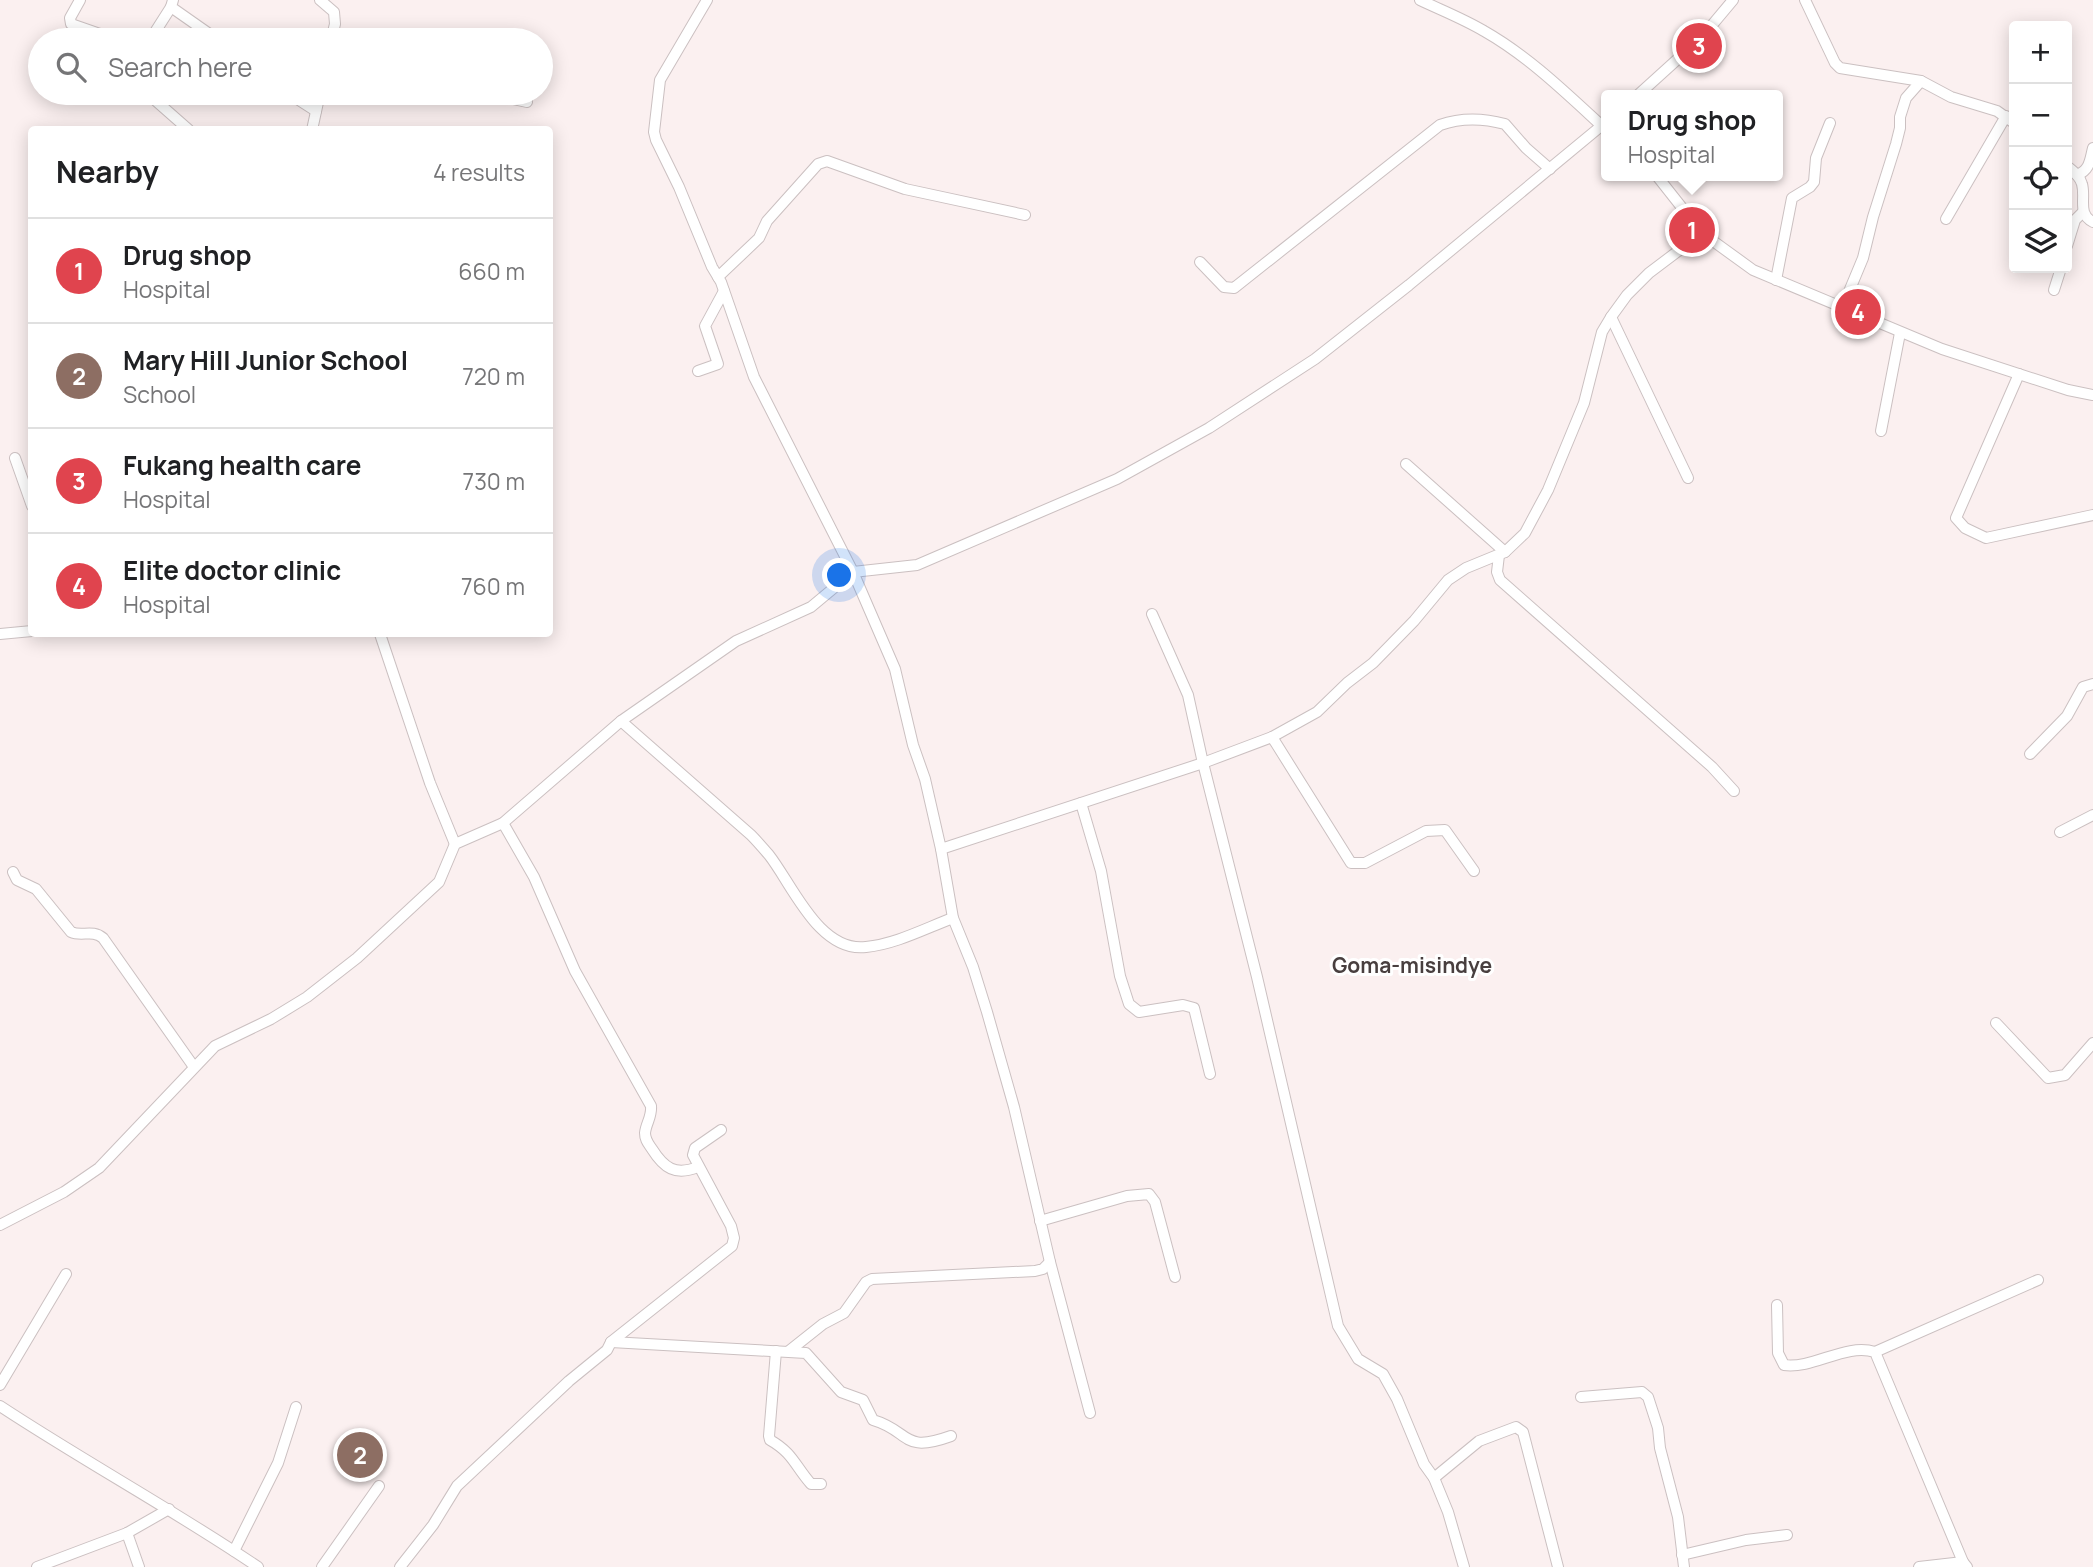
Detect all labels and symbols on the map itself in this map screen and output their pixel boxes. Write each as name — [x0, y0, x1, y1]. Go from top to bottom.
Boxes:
pin: 3 — [1676, 20, 1722, 72]
pin: 1 — [1669, 204, 1715, 256]
pin: 4 — [1835, 286, 1881, 338]
your location — [822, 558, 856, 592]
district label: Goma-misindye — [1332, 951, 1492, 979]
pin: 2 — [337, 1429, 383, 1481]

